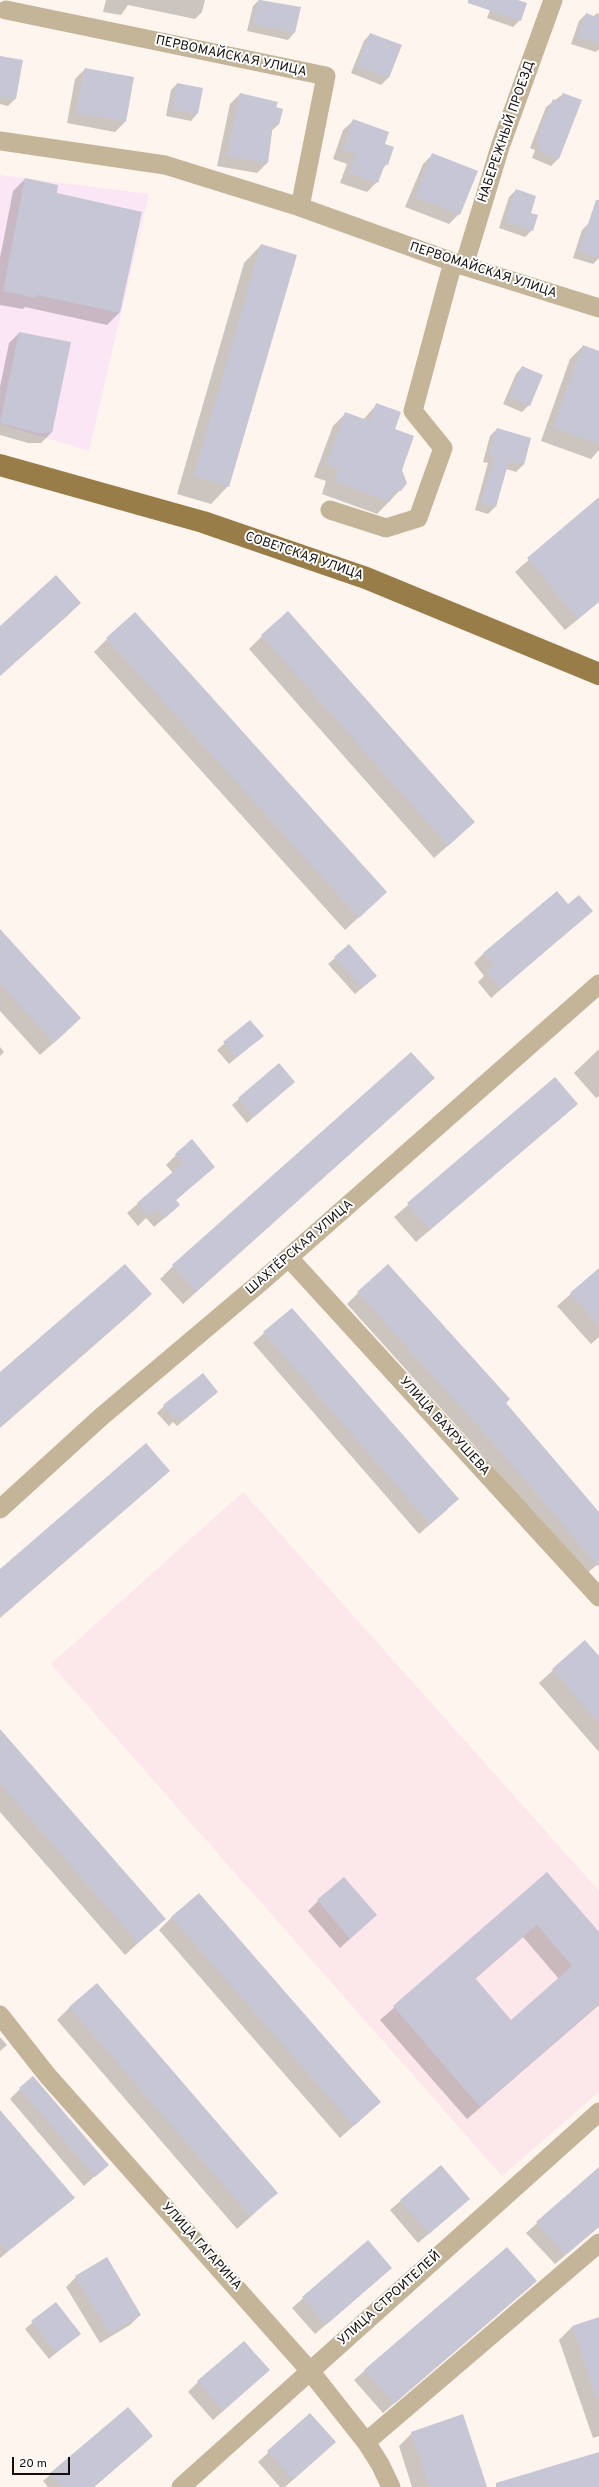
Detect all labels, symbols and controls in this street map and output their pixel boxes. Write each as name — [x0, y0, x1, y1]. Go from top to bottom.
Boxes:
street label: ПЕРВОМАЙСКАЯ УЛИЦА — [154, 33, 308, 81]
street label: НАБЕРЕЖНЫЙ ПРОЕЗД — [475, 59, 539, 205]
street label: ПЕРВОМАЙСКАЯ УЛИЦА — [407, 240, 559, 302]
street label: СОВЕТСКАЯ УЛИЦА — [243, 529, 365, 585]
street label: ШАХТЁРСКАЯ УЛИЦА — [243, 1197, 357, 1299]
street label: УЛИЦА ВАХРУШЕВА — [396, 1374, 492, 1480]
street label: УЛИЦА ГАГАРИНА — [158, 2200, 244, 2294]
street label: УЛИЦА СТРОИТЕЛЕЙ — [335, 2249, 445, 2349]
scale bar — [14, 2449, 72, 2475]
text: 20 m — [19, 2456, 47, 2472]

